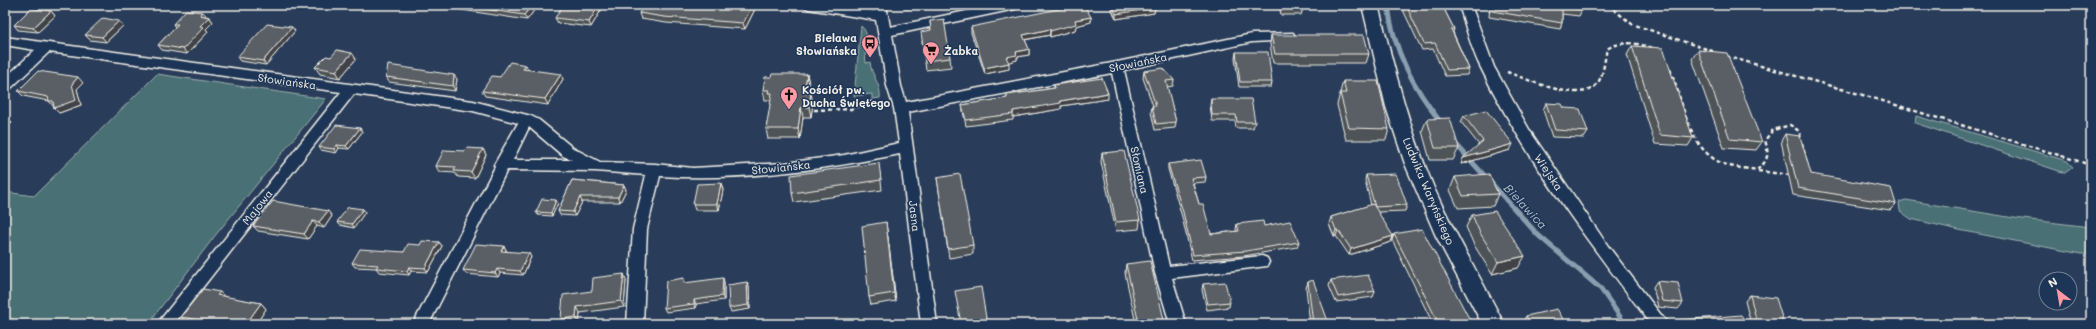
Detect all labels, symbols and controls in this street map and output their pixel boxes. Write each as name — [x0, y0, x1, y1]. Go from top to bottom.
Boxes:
place label: Bielawa Słowiańska — [796, 30, 857, 58]
bus stop icon: Bielawa Słowiańska — [860, 33, 880, 58]
supermarket icon: Żabka — [921, 40, 941, 65]
place label: Żabka — [944, 43, 978, 58]
street label: Słowiańska — [1108, 48, 1169, 75]
street label: Słowiańska — [257, 69, 317, 93]
place label: Kościół pw. Ducha Świętego — [802, 82, 890, 110]
church icon: Kościół pw. Ducha Świętego — [779, 85, 799, 110]
street label: Ludwika Waryńskiego — [1400, 135, 1459, 247]
street label: Słomiana — [1127, 145, 1153, 195]
street label: Wiejska — [1531, 151, 1567, 194]
street label: Słowiańska — [751, 156, 811, 178]
water label: Bielawica — [1501, 180, 1551, 232]
street label: Majowa — [238, 186, 276, 228]
street label: Jasna — [906, 200, 924, 233]
north arrow — [2038, 271, 2078, 311]
text: N — [2045, 273, 2060, 291]

